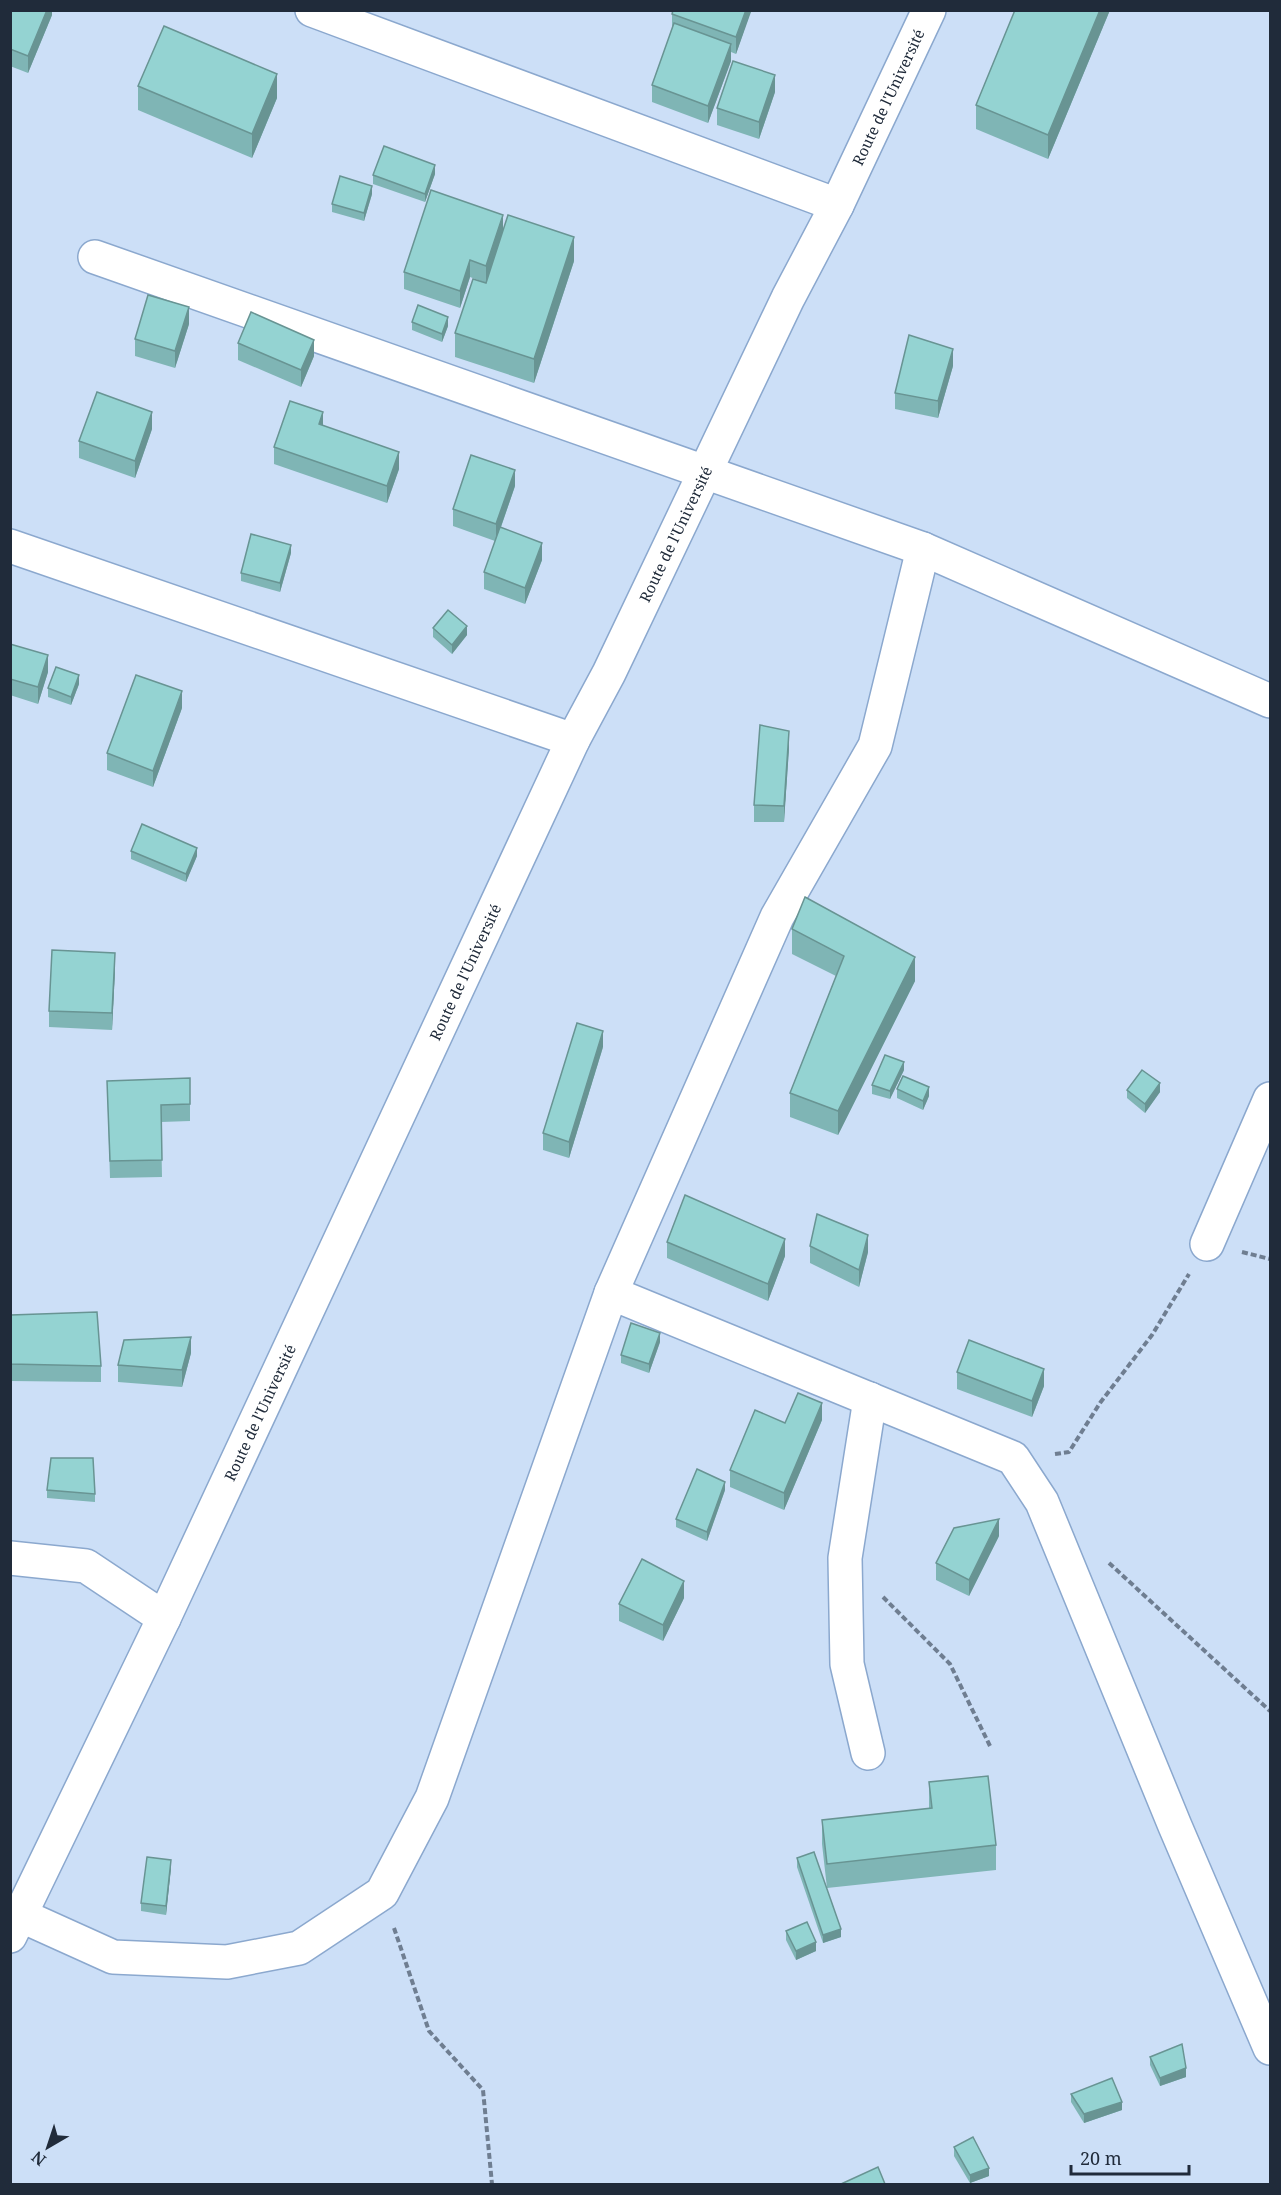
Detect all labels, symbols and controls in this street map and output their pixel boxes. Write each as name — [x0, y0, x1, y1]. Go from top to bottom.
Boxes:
street label: Route de l'Université — [847, 26, 929, 168]
street label: Route de l'Université — [634, 463, 716, 605]
street label: Route de l'Université — [425, 901, 505, 1043]
street label: Route de l'Université — [219, 1341, 300, 1484]
north arrow — [18, 2117, 78, 2177]
scale bar — [1071, 2138, 1190, 2176]
text: N — [26, 2146, 50, 2171]
text: 20 m — [1080, 2146, 1122, 2170]

